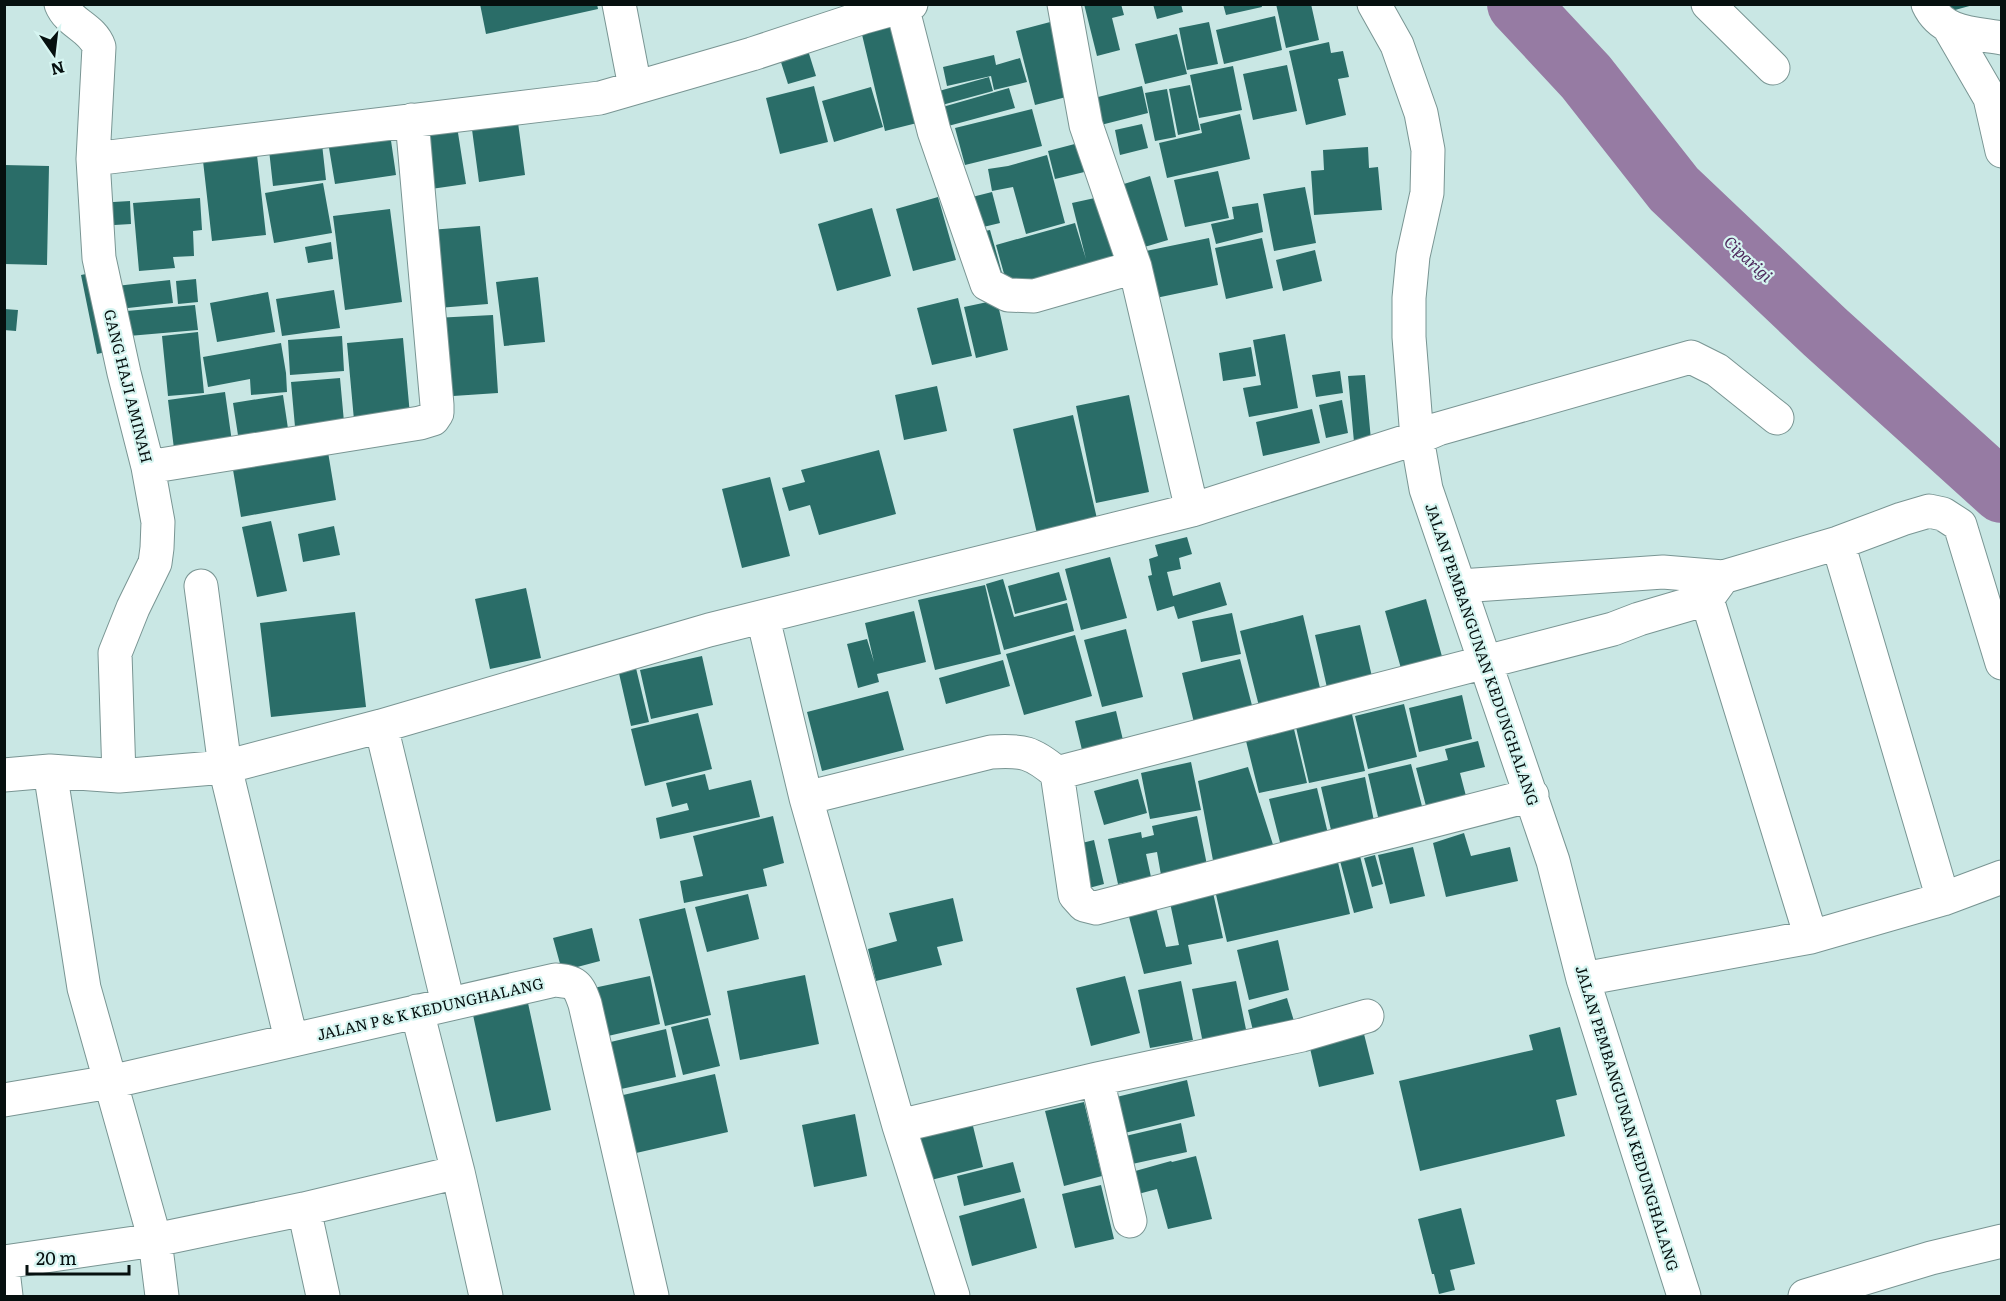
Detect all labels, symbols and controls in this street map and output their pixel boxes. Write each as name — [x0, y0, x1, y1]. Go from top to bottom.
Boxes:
north arrow — [24, 24, 84, 84]
text: N — [48, 56, 67, 83]
water label: Ciparigi — [1719, 229, 1779, 287]
street label: GANG HAJI AMINAH — [99, 307, 159, 465]
street label: JALAN PEMBANGUNAN KEDUNGHALANG — [1420, 500, 1546, 808]
street label: JALAN PEMBANGUNAN KEDUNGHALANG — [1570, 962, 1686, 1274]
street label: JALAN P & K KEDUNGHALANG — [314, 971, 546, 1045]
scale bar — [27, 1238, 129, 1276]
text: 20 m — [36, 1244, 77, 1271]

